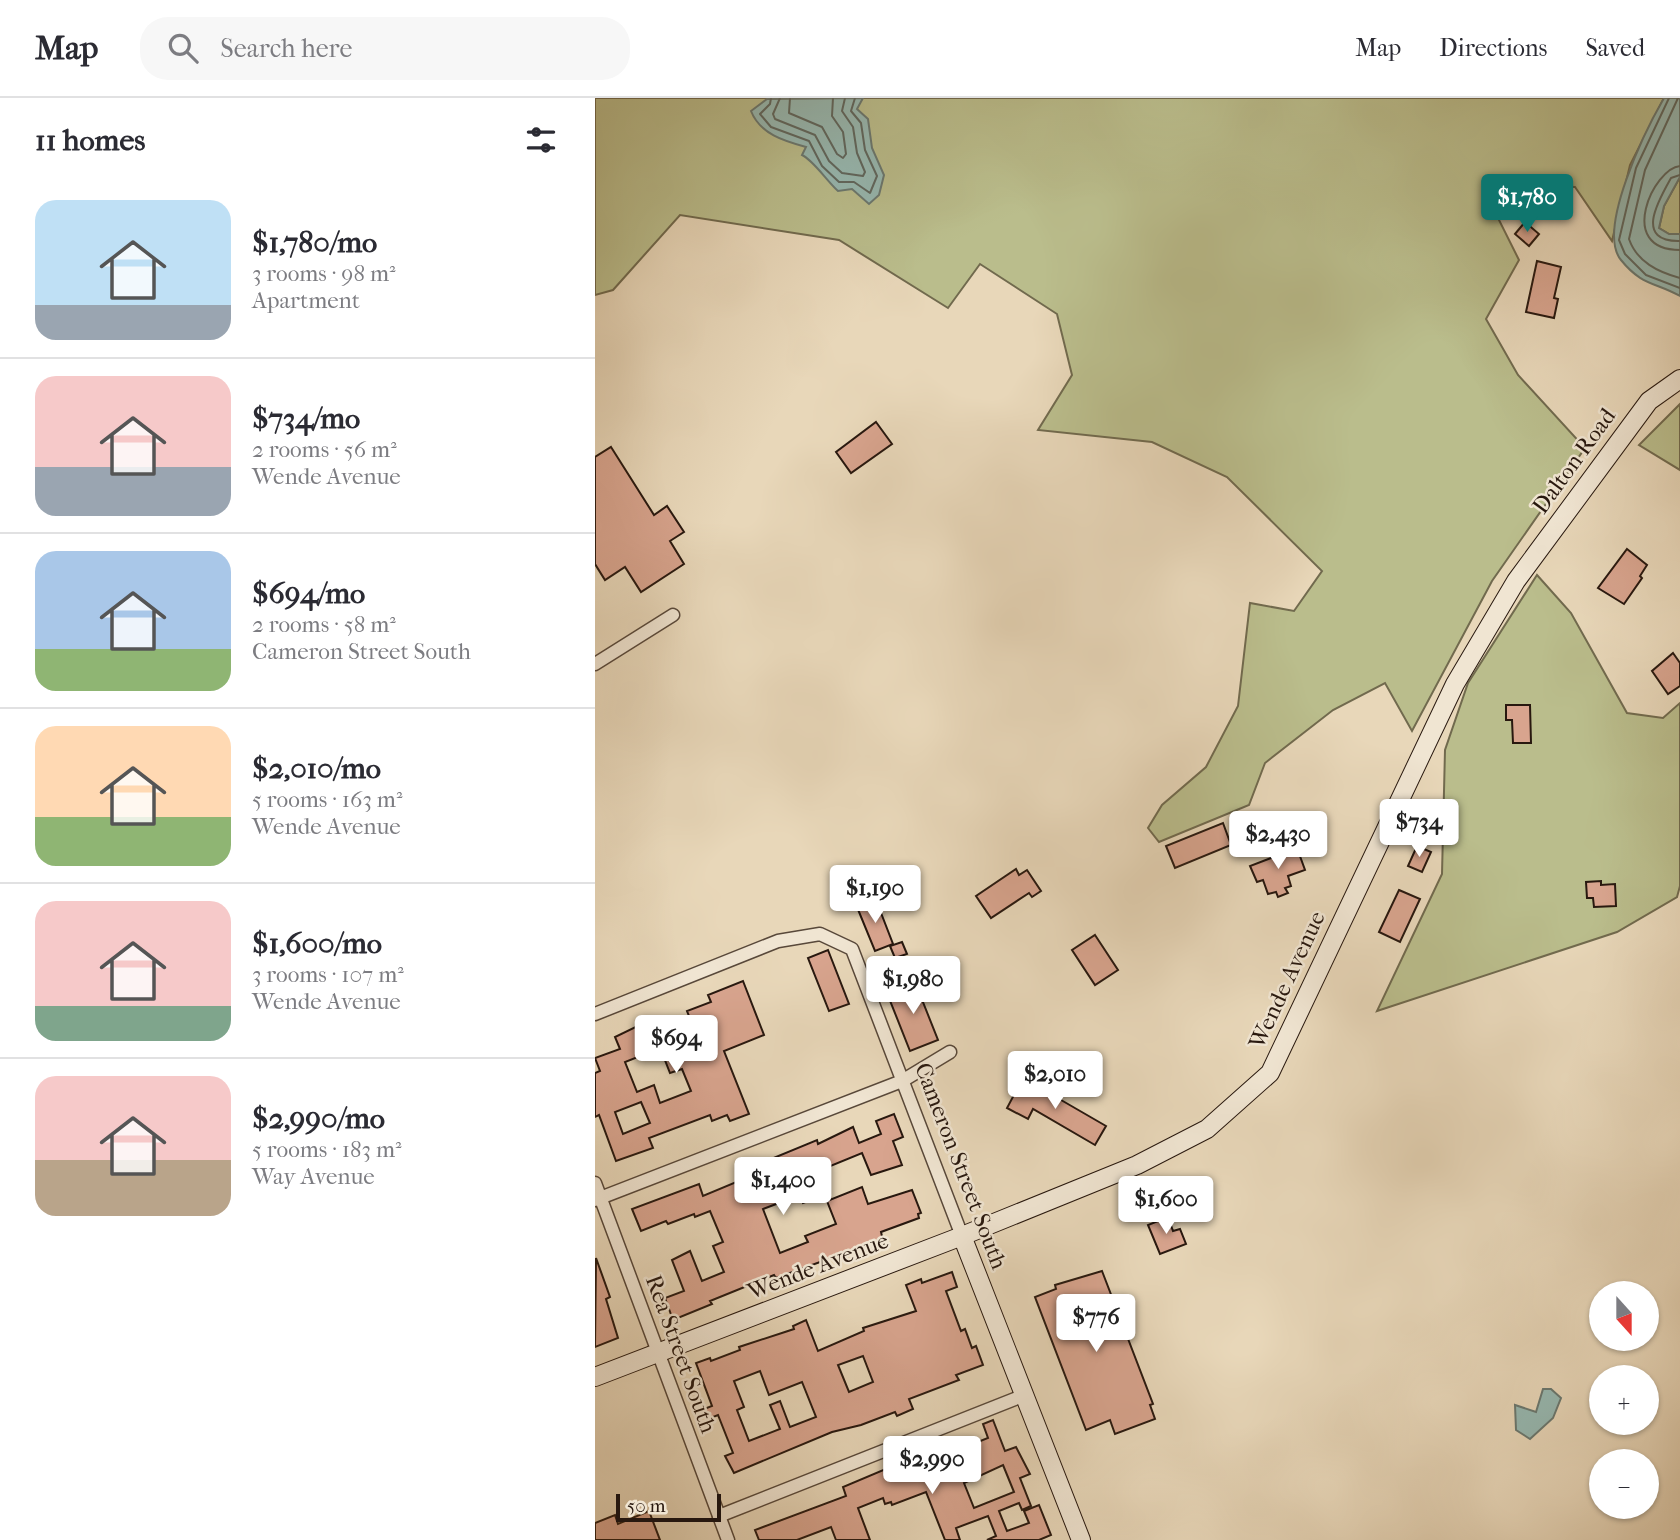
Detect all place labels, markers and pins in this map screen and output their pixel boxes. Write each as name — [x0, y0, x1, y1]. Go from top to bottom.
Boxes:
pin: $1,780 — [1470, 174, 1584, 234]
pin: $734 — [1378, 800, 1460, 859]
pin: $2,430 — [1221, 812, 1335, 871]
pin: $1,190 — [818, 866, 932, 925]
pin: $1,980 — [856, 956, 970, 1016]
pin: $694 — [635, 1016, 717, 1075]
pin: $2,010 — [998, 1052, 1112, 1111]
pin: $1,400 — [726, 1158, 840, 1217]
pin: $1,600 — [1109, 1176, 1223, 1236]
pin: $776 — [1055, 1294, 1137, 1354]
pin: $2,990 — [875, 1436, 989, 1496]

